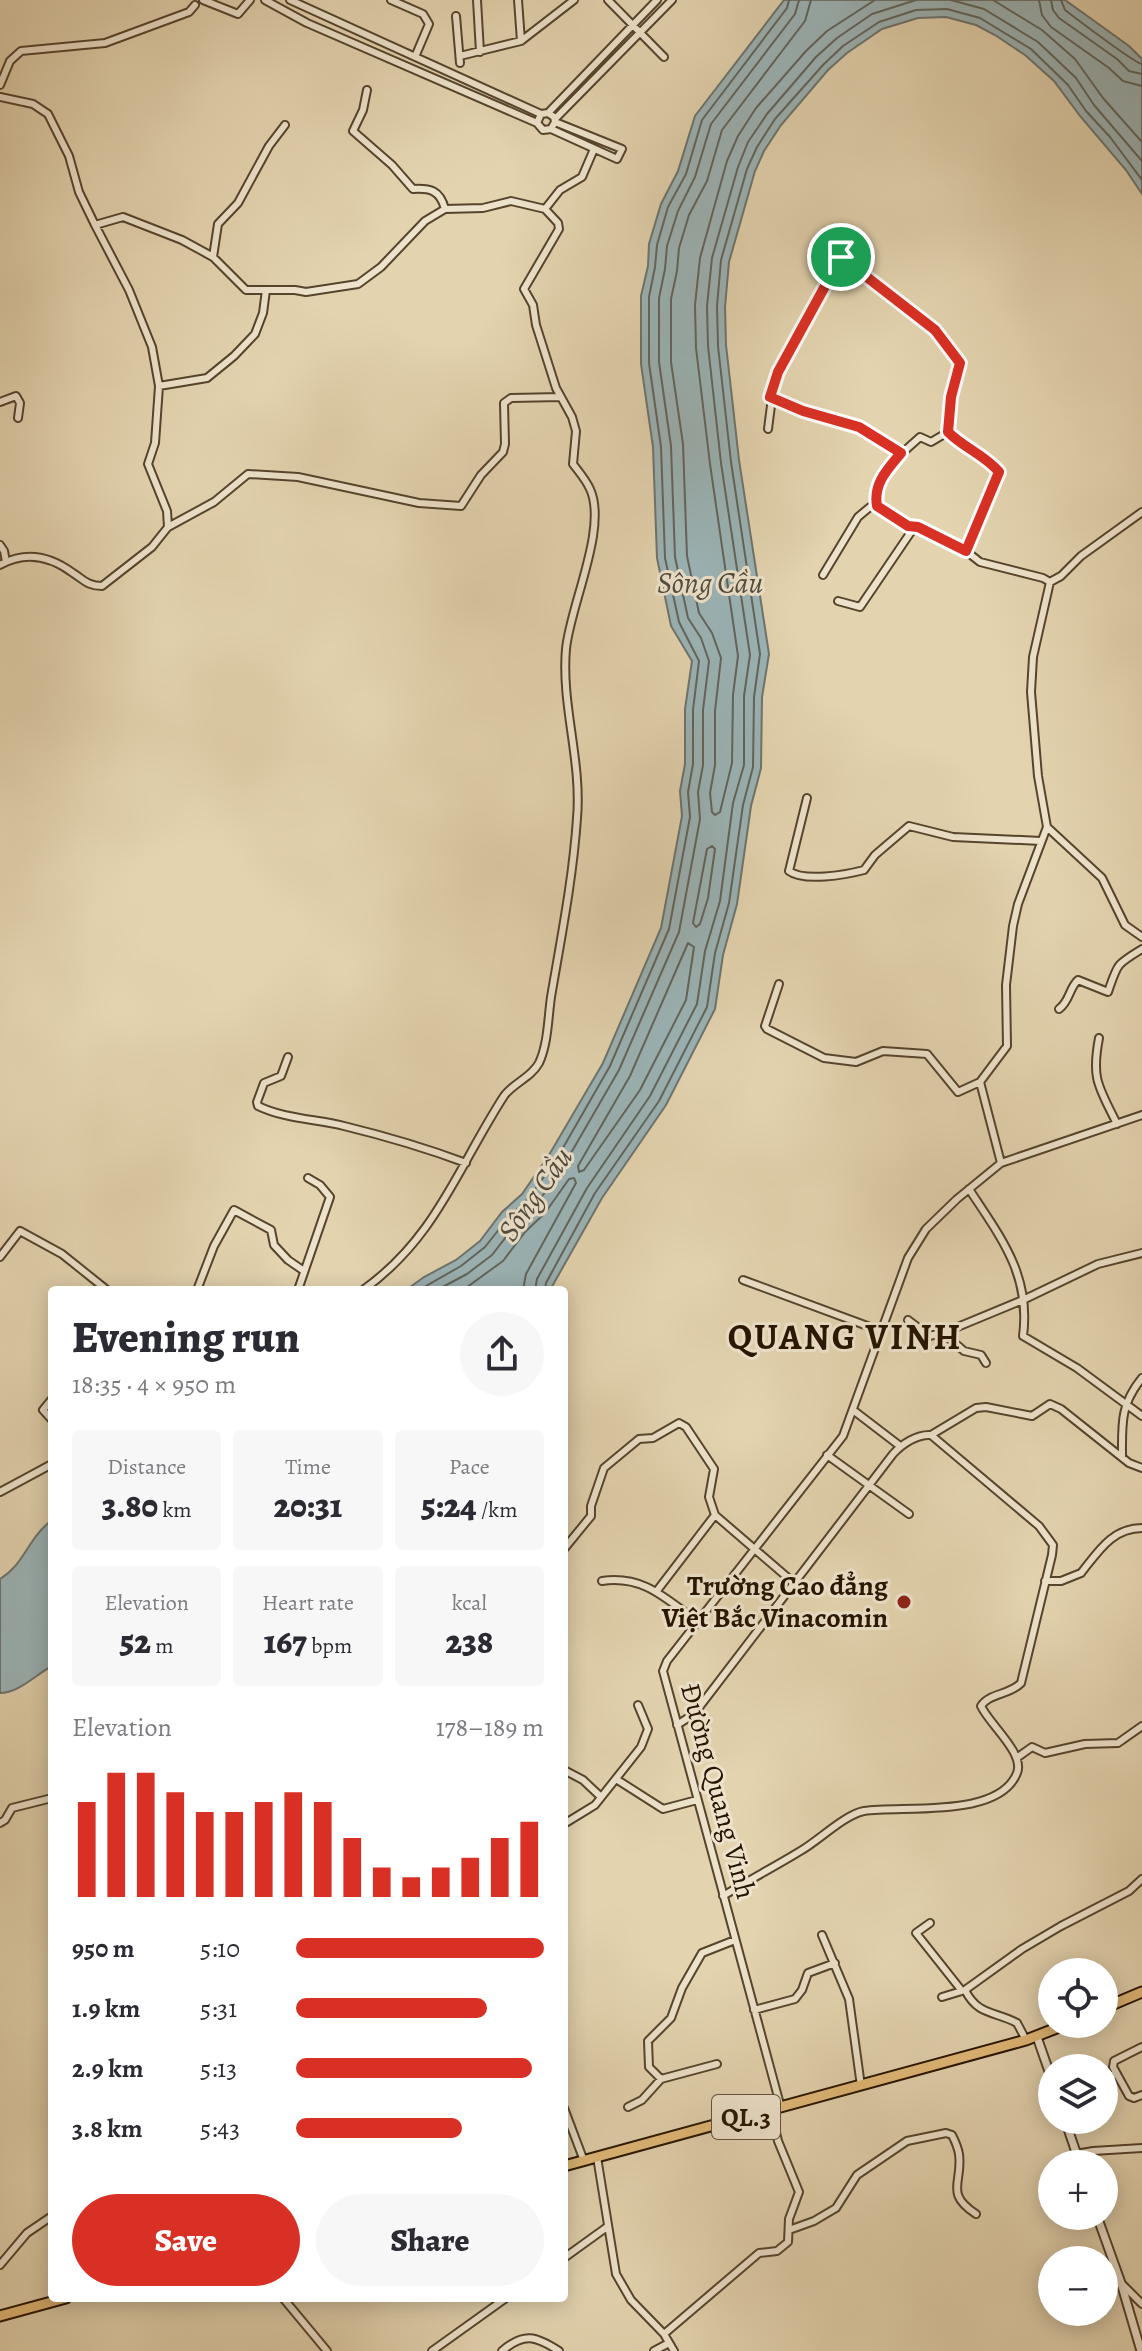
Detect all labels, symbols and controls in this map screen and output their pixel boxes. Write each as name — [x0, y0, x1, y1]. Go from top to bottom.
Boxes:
pin — [807, 223, 875, 291]
icon: arrive — [819, 235, 863, 279]
water label: Sông Cầu — [657, 563, 763, 603]
water label: Sông Cầu — [488, 1139, 582, 1249]
text: Evening run — [72, 1307, 300, 1367]
button: share — [460, 1312, 544, 1396]
district label: QUANG VINH — [728, 1312, 962, 1361]
text: 18:35 · 4 × 950 m — [72, 1367, 236, 1402]
text: Distance — [107, 1452, 186, 1482]
text: Time — [285, 1452, 331, 1482]
text: Pace — [449, 1452, 490, 1482]
text: 3.80 — [102, 1482, 158, 1529]
text: 20:31 — [274, 1482, 342, 1529]
text: 5:24 — [421, 1482, 477, 1529]
text: km — [158, 1495, 192, 1525]
text: /km — [477, 1495, 517, 1525]
place label: Trường Cao đẳng Việt Bắc Vinacomin — [661, 1567, 889, 1637]
text: Elevation — [104, 1588, 189, 1618]
text: Heart rate — [262, 1588, 354, 1618]
text: kcal — [452, 1588, 487, 1618]
marker: Trường Cao đẳng Việt Bắc Vinacomin — [895, 1593, 913, 1611]
text: 52 — [120, 1618, 151, 1665]
text: 167 — [264, 1618, 307, 1665]
text: 238 — [445, 1618, 493, 1665]
text: m — [151, 1631, 174, 1661]
text: bpm — [307, 1631, 352, 1661]
street label: Đường Quang Vinh — [671, 1679, 765, 1903]
text: Elevation — [72, 1710, 172, 1745]
text: 178–189 m — [436, 1710, 544, 1745]
text: 950 m — [72, 1931, 135, 1966]
text: 5:10 — [200, 1931, 240, 1966]
map controls — [1038, 1958, 1118, 2326]
button: locate — [1038, 1958, 1118, 2038]
text: 1.9 km — [72, 1991, 140, 2026]
text: 5:31 — [200, 1991, 237, 2026]
text: 2.9 km — [72, 2051, 144, 2086]
text: 5:13 — [200, 2051, 237, 2086]
button: layers — [1038, 2054, 1118, 2134]
road number: QL.3 — [712, 2095, 780, 2139]
text: 3.8 km — [72, 2111, 143, 2146]
text: 5:43 — [200, 2111, 240, 2146]
button: + — [1038, 2150, 1118, 2230]
button: Save — [72, 2194, 300, 2286]
button: Share — [316, 2194, 544, 2286]
button: − — [1038, 2246, 1118, 2326]

